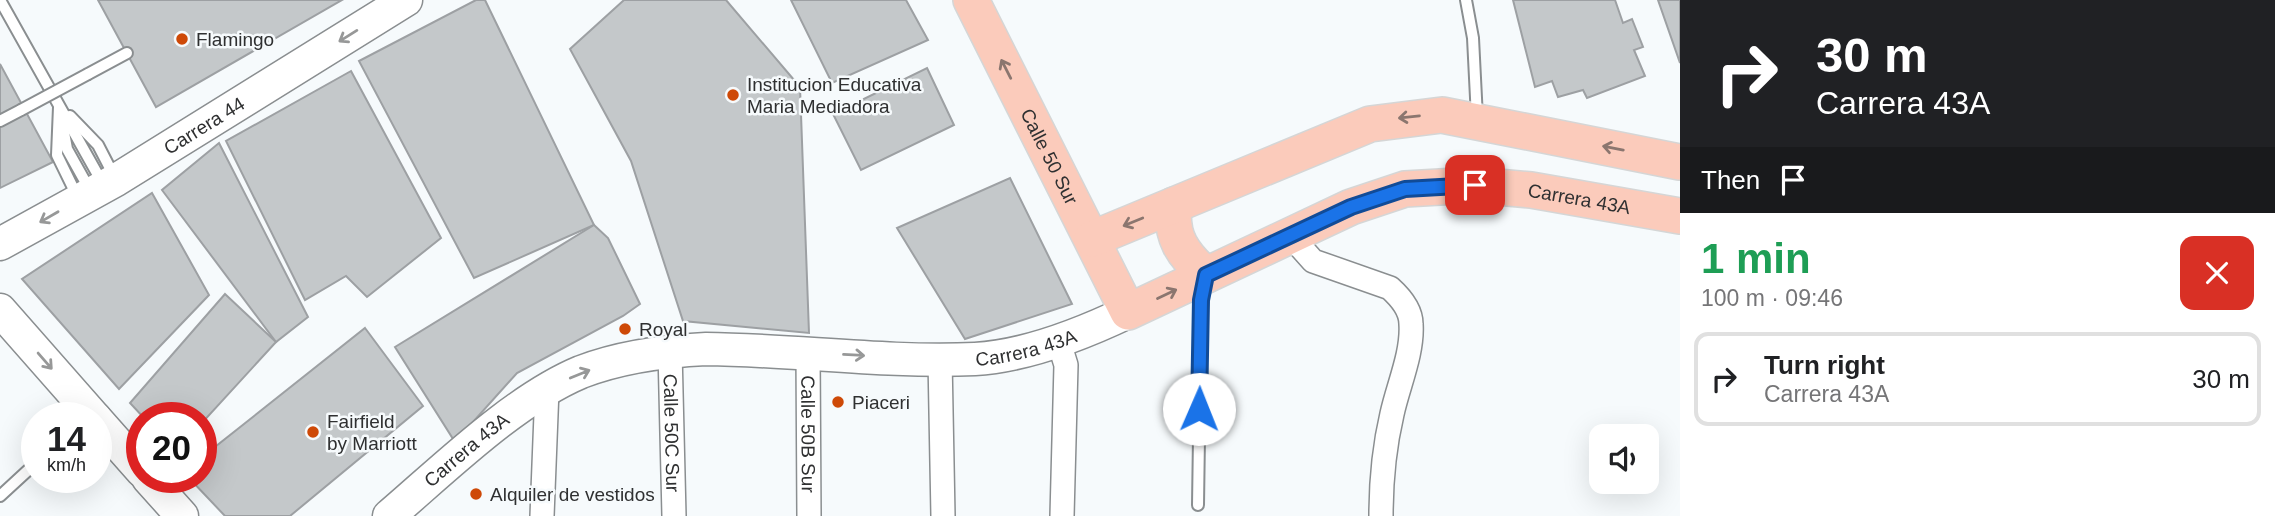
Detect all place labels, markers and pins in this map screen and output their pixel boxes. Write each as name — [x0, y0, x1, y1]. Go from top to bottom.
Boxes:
place label: Flamingo — [196, 29, 274, 50]
marker: Flamingo — [174, 31, 190, 47]
place label: Institucion Educativa Maria Mediadora — [747, 74, 922, 117]
marker: Institucion Educativa Maria Mediadora — [725, 87, 741, 103]
pin — [1445, 155, 1505, 215]
place label: Royal — [639, 319, 688, 340]
marker: Royal — [617, 321, 633, 337]
place label: Piaceri — [852, 392, 910, 413]
marker: Piaceri — [830, 394, 846, 410]
place label: Fairfield by Marriott — [327, 411, 417, 454]
marker: Fairfield by Marriott — [305, 424, 321, 440]
place label: Alquiler de vestidos — [490, 484, 655, 505]
marker: Alquiler de vestidos — [468, 486, 484, 502]

